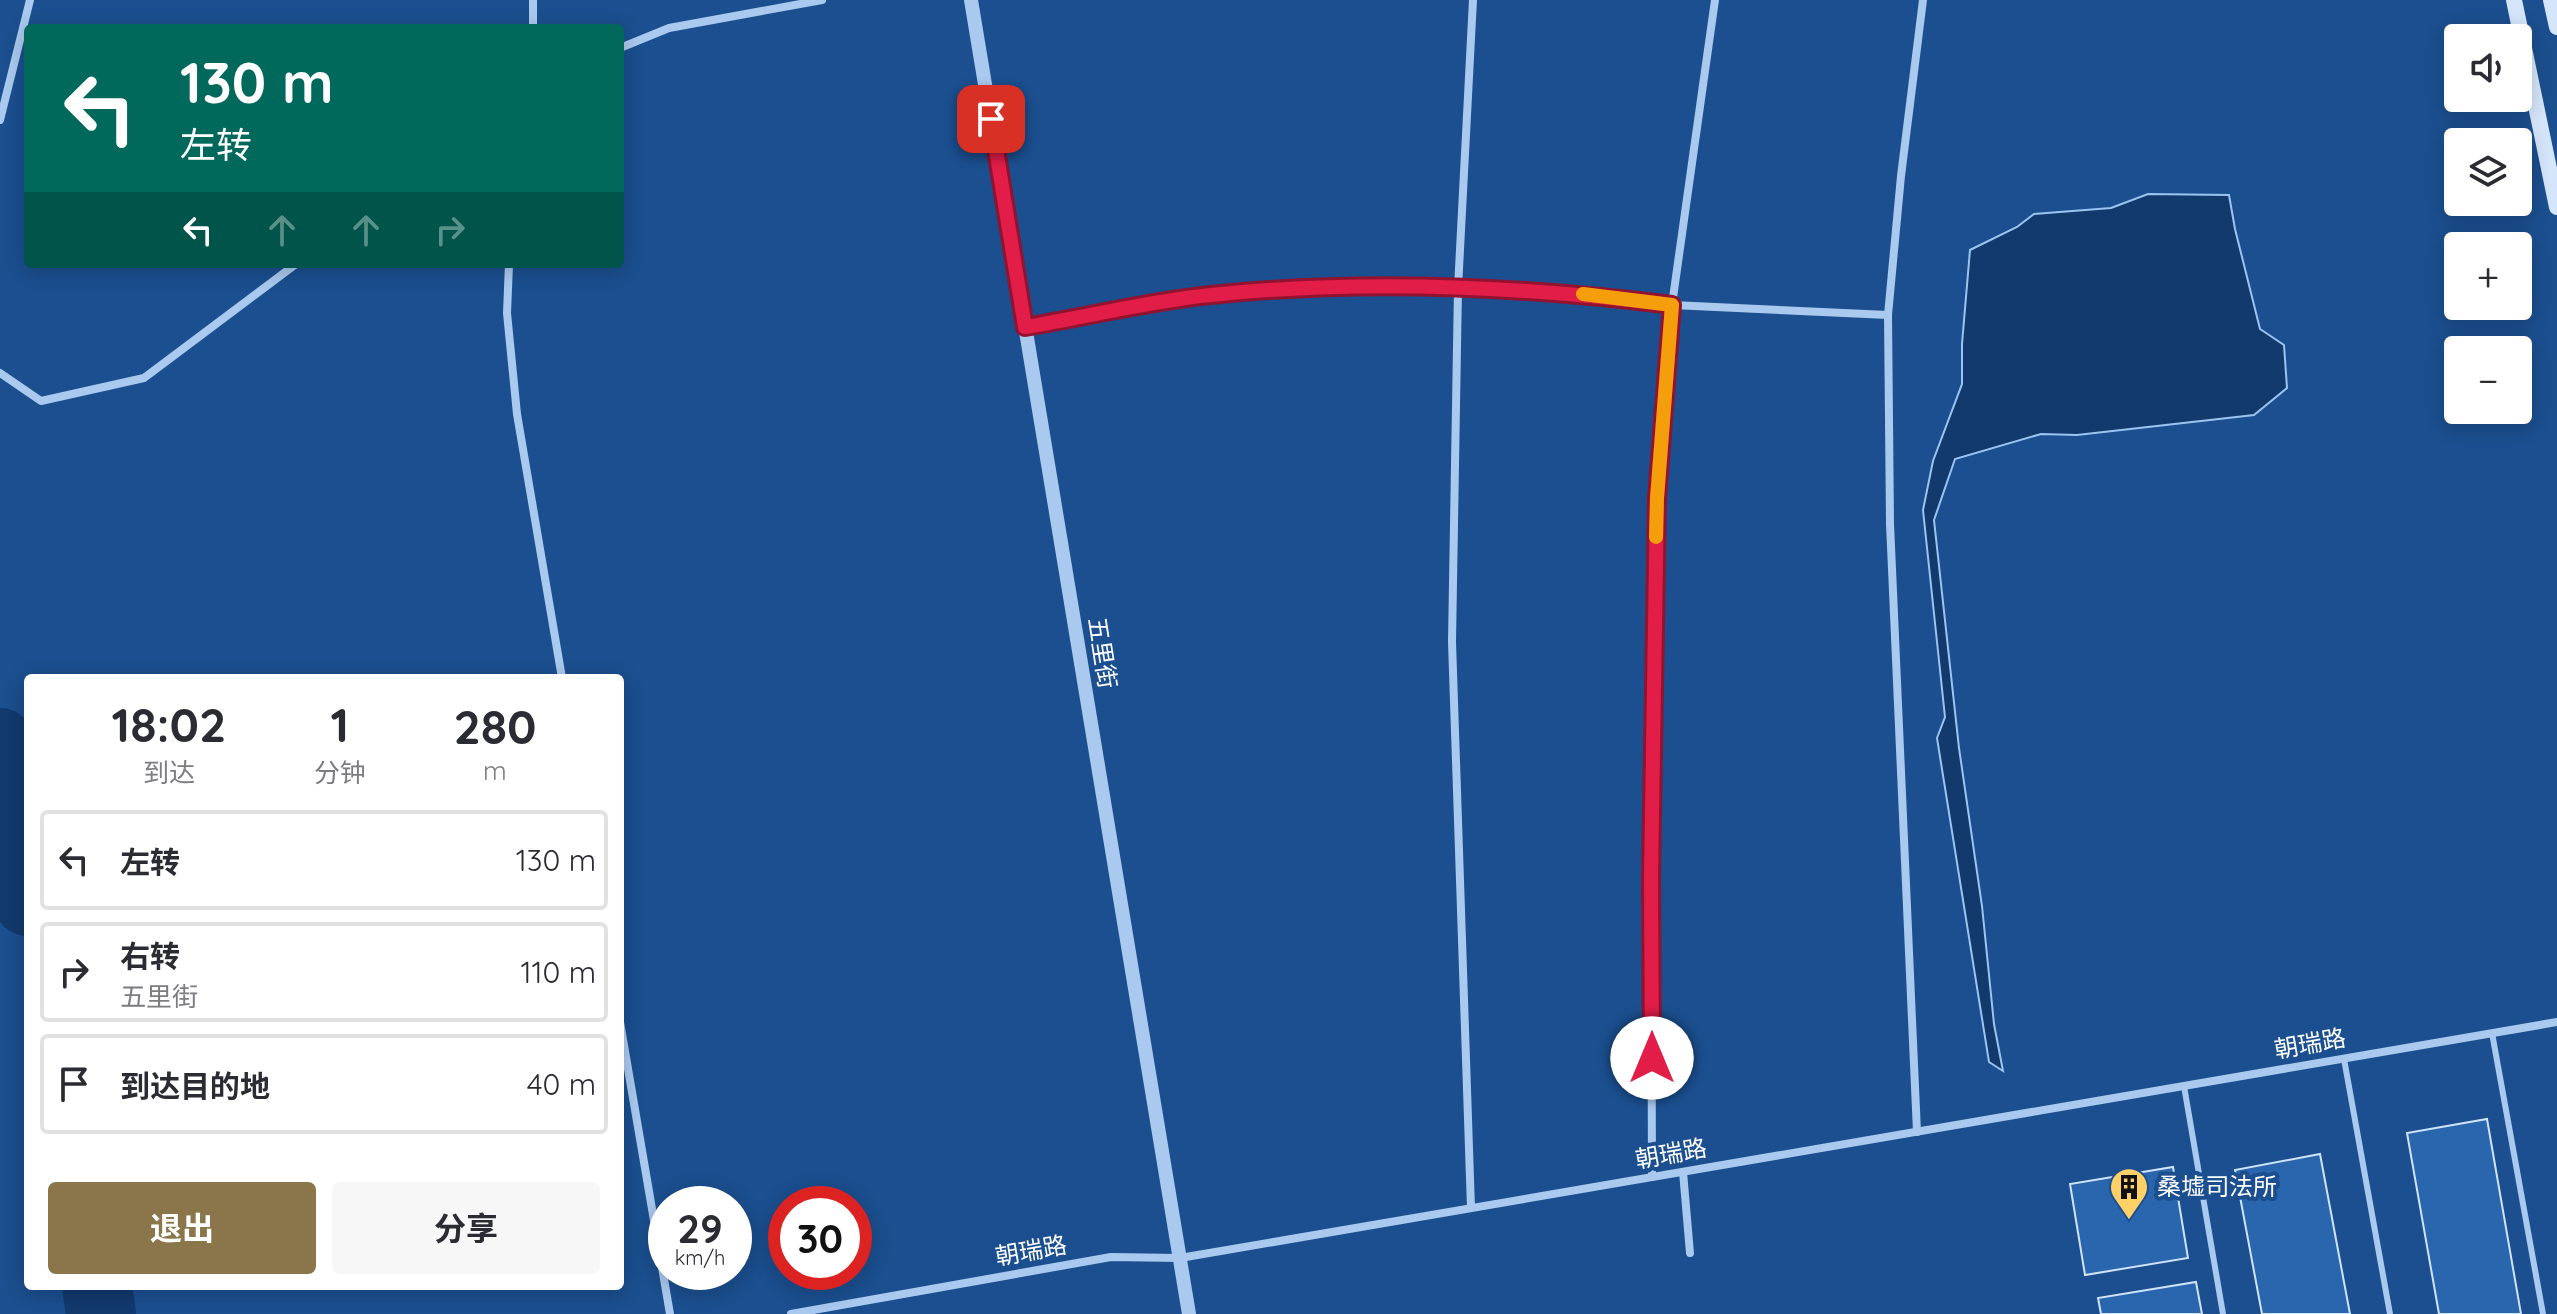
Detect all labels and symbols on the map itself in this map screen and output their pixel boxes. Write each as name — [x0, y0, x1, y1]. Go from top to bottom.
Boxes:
pin — [957, 85, 1025, 153]
street label: 五里街 — [1083, 615, 1123, 691]
position arrow — [1610, 1016, 1694, 1100]
street label: 朝瑞路 — [2272, 1022, 2348, 1064]
street label: 朝瑞路 — [1633, 1132, 1709, 1174]
building icon: 桑墟司法所 — [2108, 1166, 2150, 1221]
place label: 桑墟司法所 — [2157, 1171, 2277, 1201]
speed limit sign: 30 — [768, 1186, 872, 1290]
street label: 朝瑞路 — [993, 1229, 1069, 1271]

